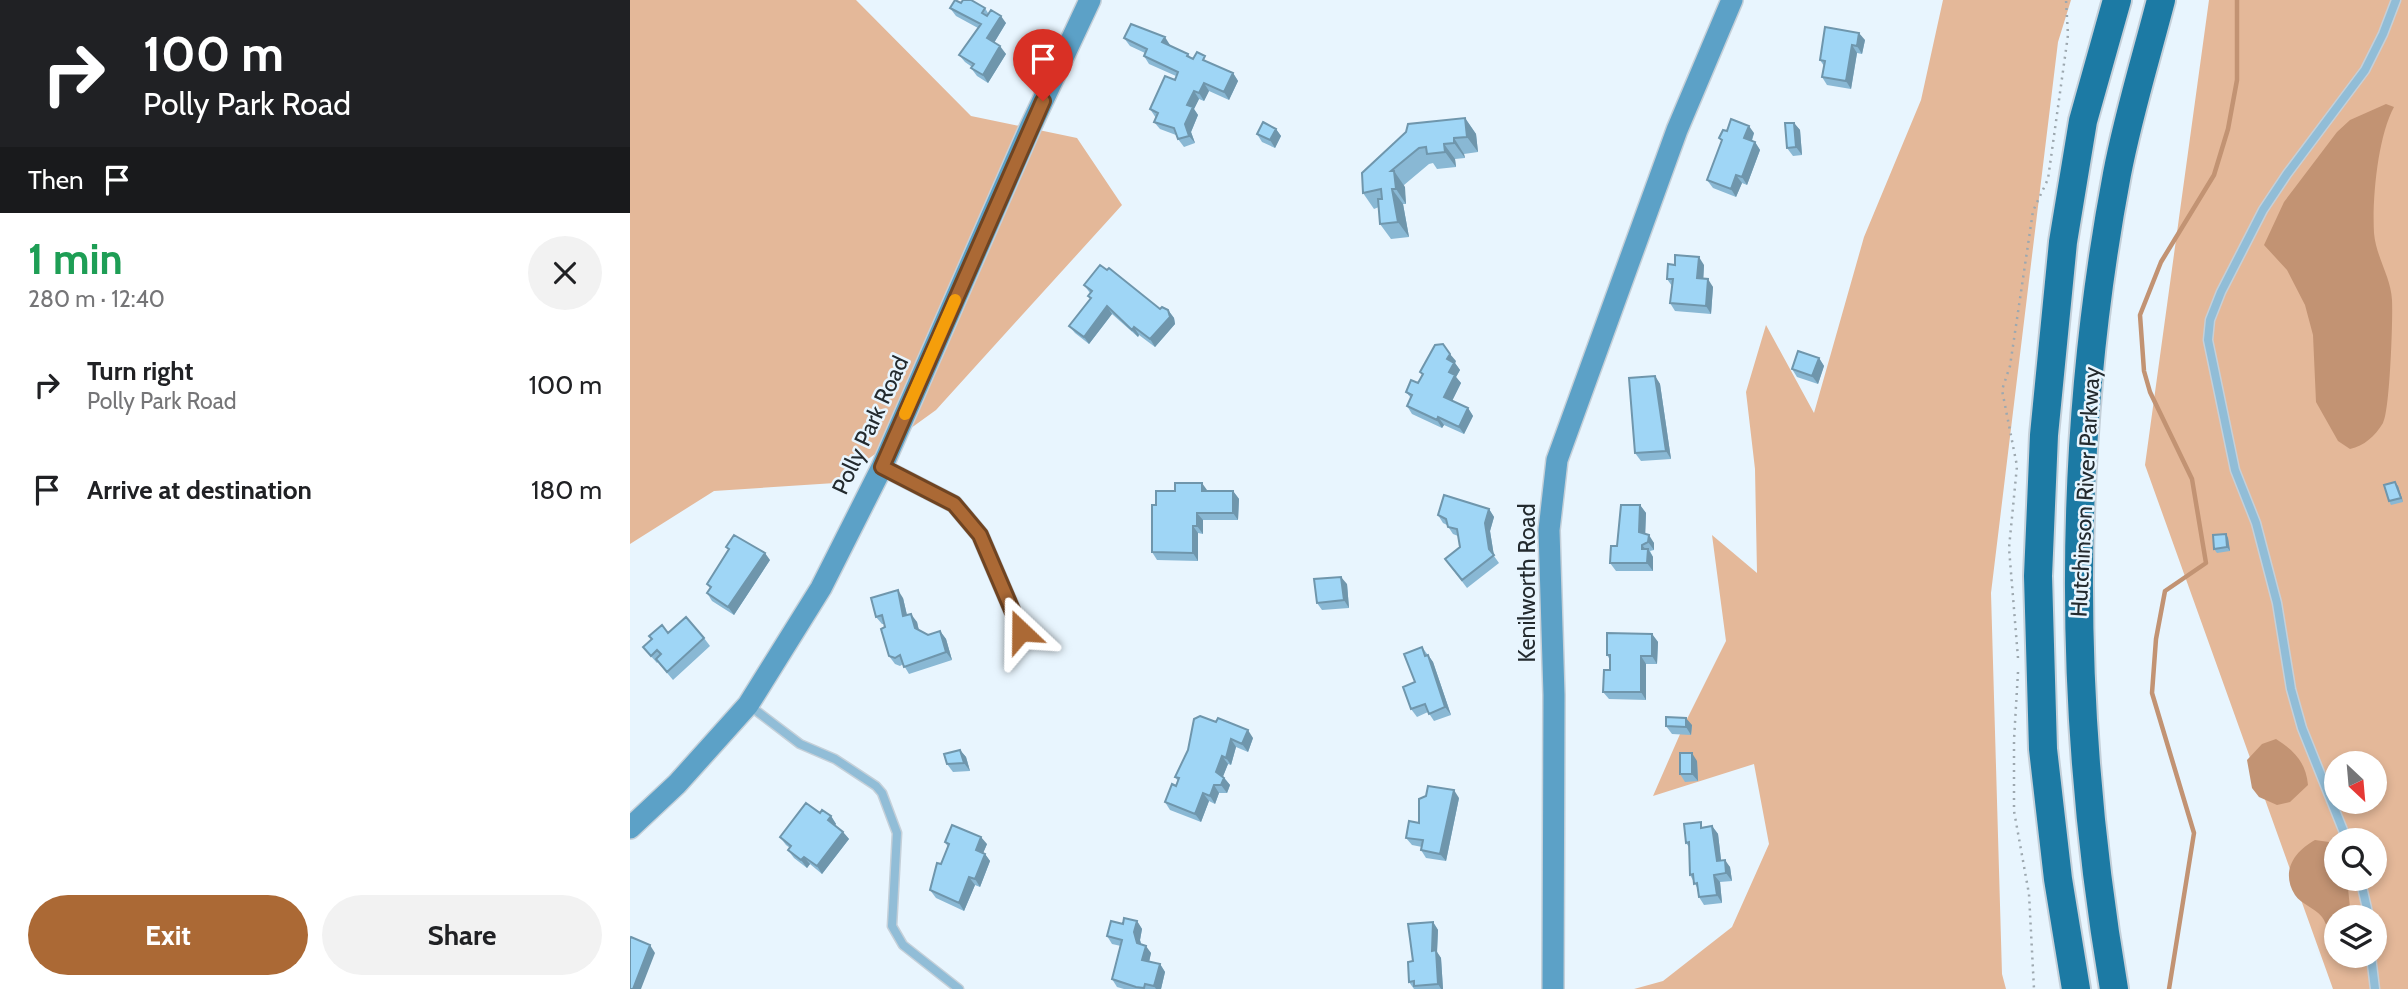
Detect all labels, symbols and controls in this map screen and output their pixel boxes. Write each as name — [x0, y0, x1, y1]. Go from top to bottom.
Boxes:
text: 100 m — [143, 24, 284, 83]
icon: right — [28, 28, 119, 119]
pin — [1013, 29, 1073, 101]
icon: arrive — [1024, 40, 1062, 78]
text: Polly Park Road — [143, 84, 351, 123]
icon: arrive — [98, 161, 136, 199]
text: Then — [28, 164, 84, 196]
text: 1 min — [28, 233, 123, 285]
button: close — [528, 236, 602, 310]
text: 280 m · 12:40 — [28, 285, 165, 313]
street label: Polly Park Road — [826, 351, 914, 499]
text: Turn right — [87, 355, 193, 387]
icon: right — [28, 366, 66, 404]
street label: Hutchinson River Parkway — [2064, 366, 2106, 618]
text: 100 m — [529, 369, 602, 401]
text: Polly Park Road — [87, 387, 237, 415]
icon: arrive — [28, 471, 66, 509]
text: Arrive at destination — [87, 474, 312, 506]
text: 180 m — [531, 474, 602, 506]
street label: Kenilworth Road — [1513, 504, 1541, 662]
position arrow — [984, 594, 1058, 668]
north arrow — [2324, 751, 2387, 814]
map controls — [2324, 751, 2387, 968]
button: search — [2324, 828, 2387, 891]
button: Exit — [28, 895, 308, 975]
button: Share — [322, 895, 602, 975]
button: layers — [2324, 905, 2387, 968]

